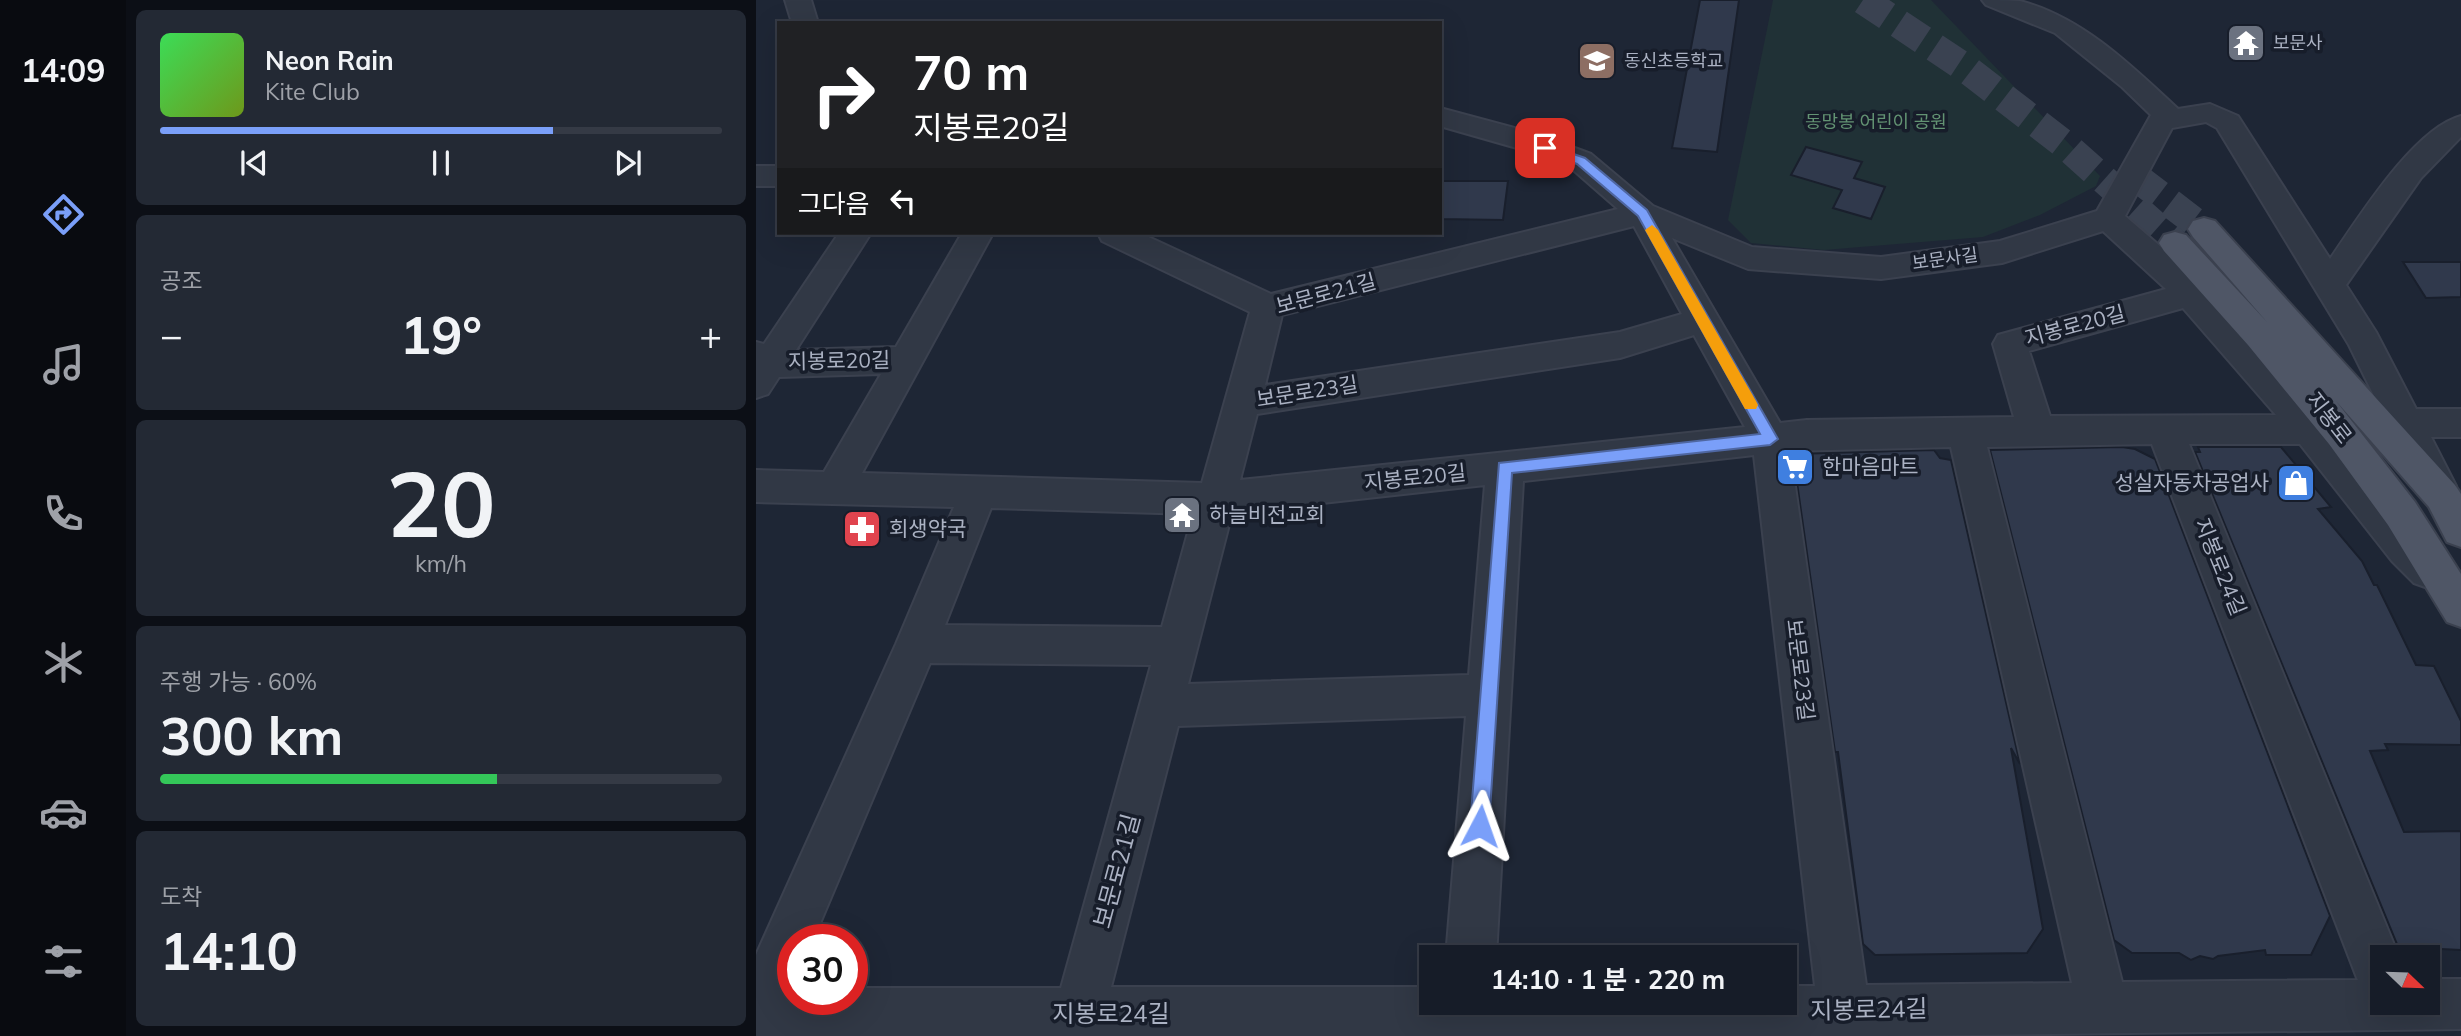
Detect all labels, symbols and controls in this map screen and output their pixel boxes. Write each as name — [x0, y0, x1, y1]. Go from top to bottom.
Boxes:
temple icon: 보문사 — [2225, 22, 2267, 64]
place label: 보문사 — [2273, 31, 2323, 54]
school or university icon: 동신초등학교 — [1576, 40, 1618, 82]
text: 70 m — [913, 41, 1029, 102]
text: Neon Rain — [265, 44, 394, 77]
icon: right — [798, 49, 889, 140]
place label: 동신초등학교 — [1624, 49, 1723, 72]
text: 14:09 — [21, 50, 105, 90]
text: Kite Club — [265, 77, 360, 106]
text: 지봉로20길 — [913, 107, 1069, 147]
park label: 동망봉 어린이 공원 — [1805, 110, 1947, 133]
pin — [1515, 118, 1575, 178]
icon: arrive — [1526, 129, 1564, 167]
icon: previous — [235, 144, 273, 182]
icon: pause — [422, 144, 460, 182]
icon: next — [609, 144, 647, 182]
icon: left — [884, 182, 922, 220]
text: 그다음 — [798, 187, 870, 220]
icon: directions — [39, 190, 88, 239]
street label: 보문사길 — [1911, 243, 1979, 275]
text: 공조 — [160, 266, 202, 295]
street label: 보문로21길 — [1273, 267, 1379, 319]
street label: 지봉로20길 — [2022, 299, 2128, 351]
text: 19° — [400, 302, 482, 367]
text: − — [160, 311, 183, 359]
text: + — [699, 311, 722, 359]
icon: music — [39, 340, 88, 389]
street label: 지봉로20길 — [788, 346, 890, 374]
street label: 보문로23길 — [1254, 370, 1359, 412]
street label: 지봉로 — [2302, 387, 2358, 448]
text: 20 — [386, 446, 496, 560]
supermarket icon: 한마음마트 — [1774, 446, 1816, 488]
place label: 한마음마트 — [1822, 453, 1919, 479]
street label: 지봉로20길 — [1363, 459, 1467, 495]
shop icon: 성실자동차공업사 — [2275, 462, 2317, 504]
place label: 성실자동차공업사 — [2114, 469, 2269, 495]
icon: phone — [39, 489, 88, 538]
temple icon: 하늘비전교회 — [1161, 494, 1203, 536]
place label: 하늘비전교회 — [1209, 501, 1325, 527]
pharmacy icon: 회생약국 — [841, 508, 883, 550]
street label: 지봉로24길 — [2190, 514, 2252, 619]
place label: 회생약국 — [889, 515, 966, 541]
text: km/h — [415, 549, 467, 578]
street label: 보문로23길 — [1782, 617, 1820, 722]
icon: climate — [39, 638, 88, 687]
text: 주행 가능 · 60% — [160, 667, 317, 696]
text: 300 km — [160, 703, 343, 768]
icon: car — [39, 788, 88, 837]
position arrow — [1443, 789, 1517, 863]
street label: 보문로21길 — [1086, 810, 1146, 931]
text: 도착 — [160, 882, 202, 911]
text: 14:10 — [160, 918, 298, 983]
speed limit sign: 30 — [777, 924, 868, 1015]
icon: filters — [39, 937, 88, 986]
north arrow — [2370, 945, 2440, 1015]
map controls — [2370, 945, 2440, 1015]
text: 14:10 · 1 분 · 220 m — [1491, 963, 1725, 996]
street label: 지봉로24길 — [1810, 993, 1928, 1025]
street label: 지봉로24길 — [1052, 998, 1170, 1028]

